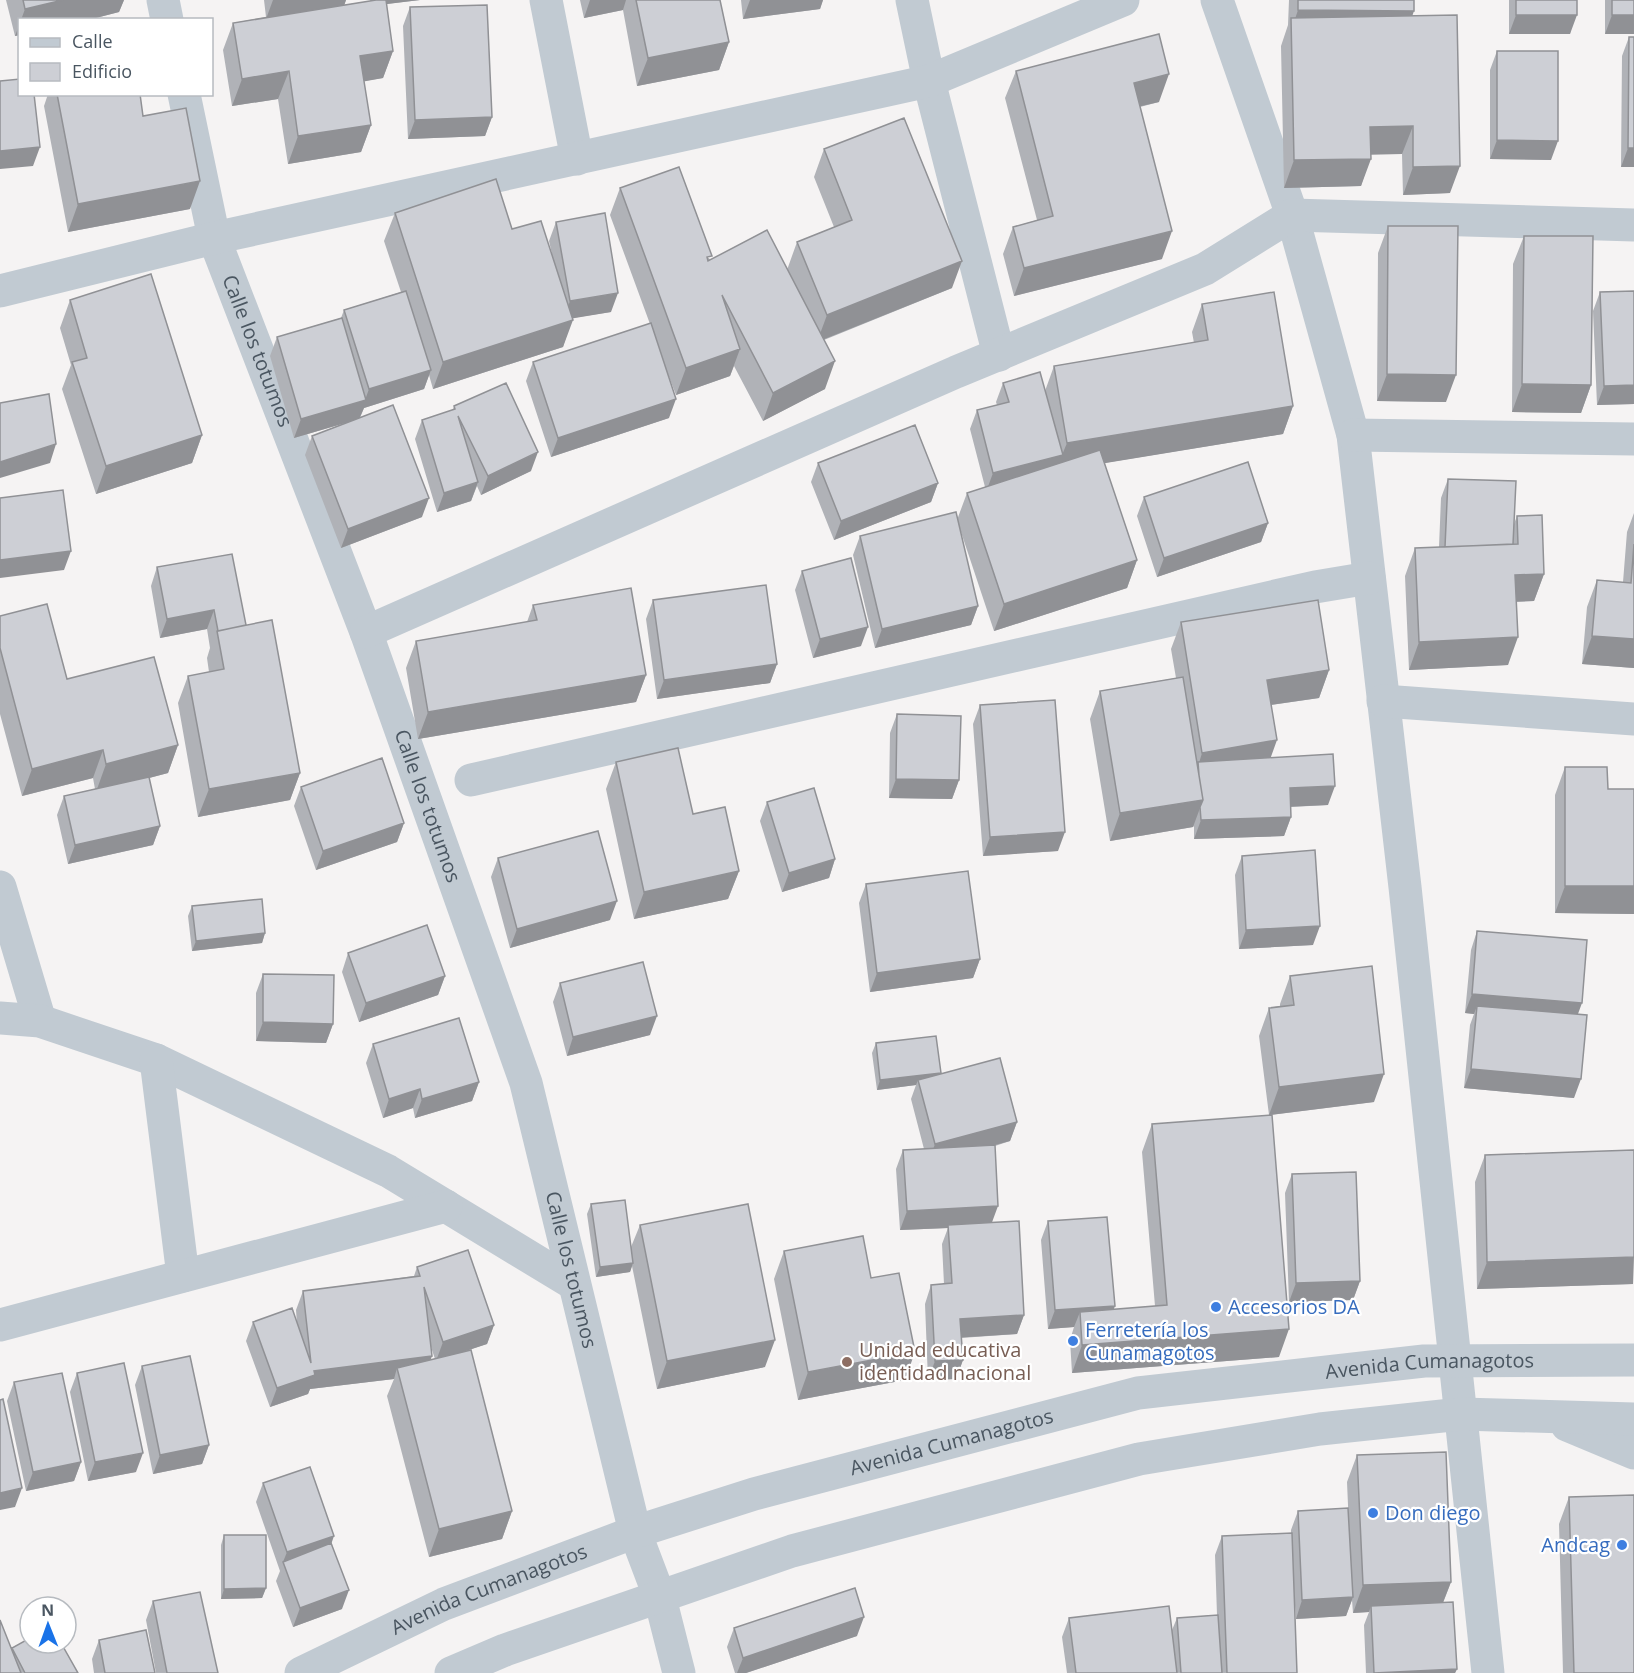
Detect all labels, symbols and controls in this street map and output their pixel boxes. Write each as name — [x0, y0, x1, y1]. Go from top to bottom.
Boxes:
legend — [18, 18, 213, 96]
text: Calle — [72, 29, 113, 53]
text: Edificio — [72, 59, 132, 83]
street label: Calle los totumos — [216, 271, 300, 430]
street label: Calle los totumos — [389, 726, 468, 886]
street label: Calle los totumos — [540, 1188, 604, 1351]
place label: Accesorios DA — [1228, 1293, 1360, 1320]
marker: Accesorios DA — [1209, 1300, 1223, 1314]
place label: Ferretería los Cunamagotos — [1085, 1316, 1214, 1366]
marker: Ferretería los Cunamagotos — [1066, 1334, 1080, 1348]
place label: Unidad educativa identidad nacional — [859, 1336, 1031, 1386]
street label: Avenida Cumanagotos — [1324, 1346, 1534, 1385]
marker: Unidad educativa identidad nacional — [840, 1355, 854, 1369]
street label: Avenida Cumanagotos — [847, 1402, 1056, 1481]
place label: Don diego — [1385, 1499, 1480, 1526]
marker: Don diego — [1366, 1506, 1380, 1520]
place label: Andcag — [1541, 1531, 1610, 1558]
street label: Avenida Cumanagotos — [386, 1537, 591, 1641]
marker: Andcag — [1615, 1538, 1629, 1552]
north arrow — [18, 1595, 78, 1655]
text: N — [41, 1599, 54, 1621]

